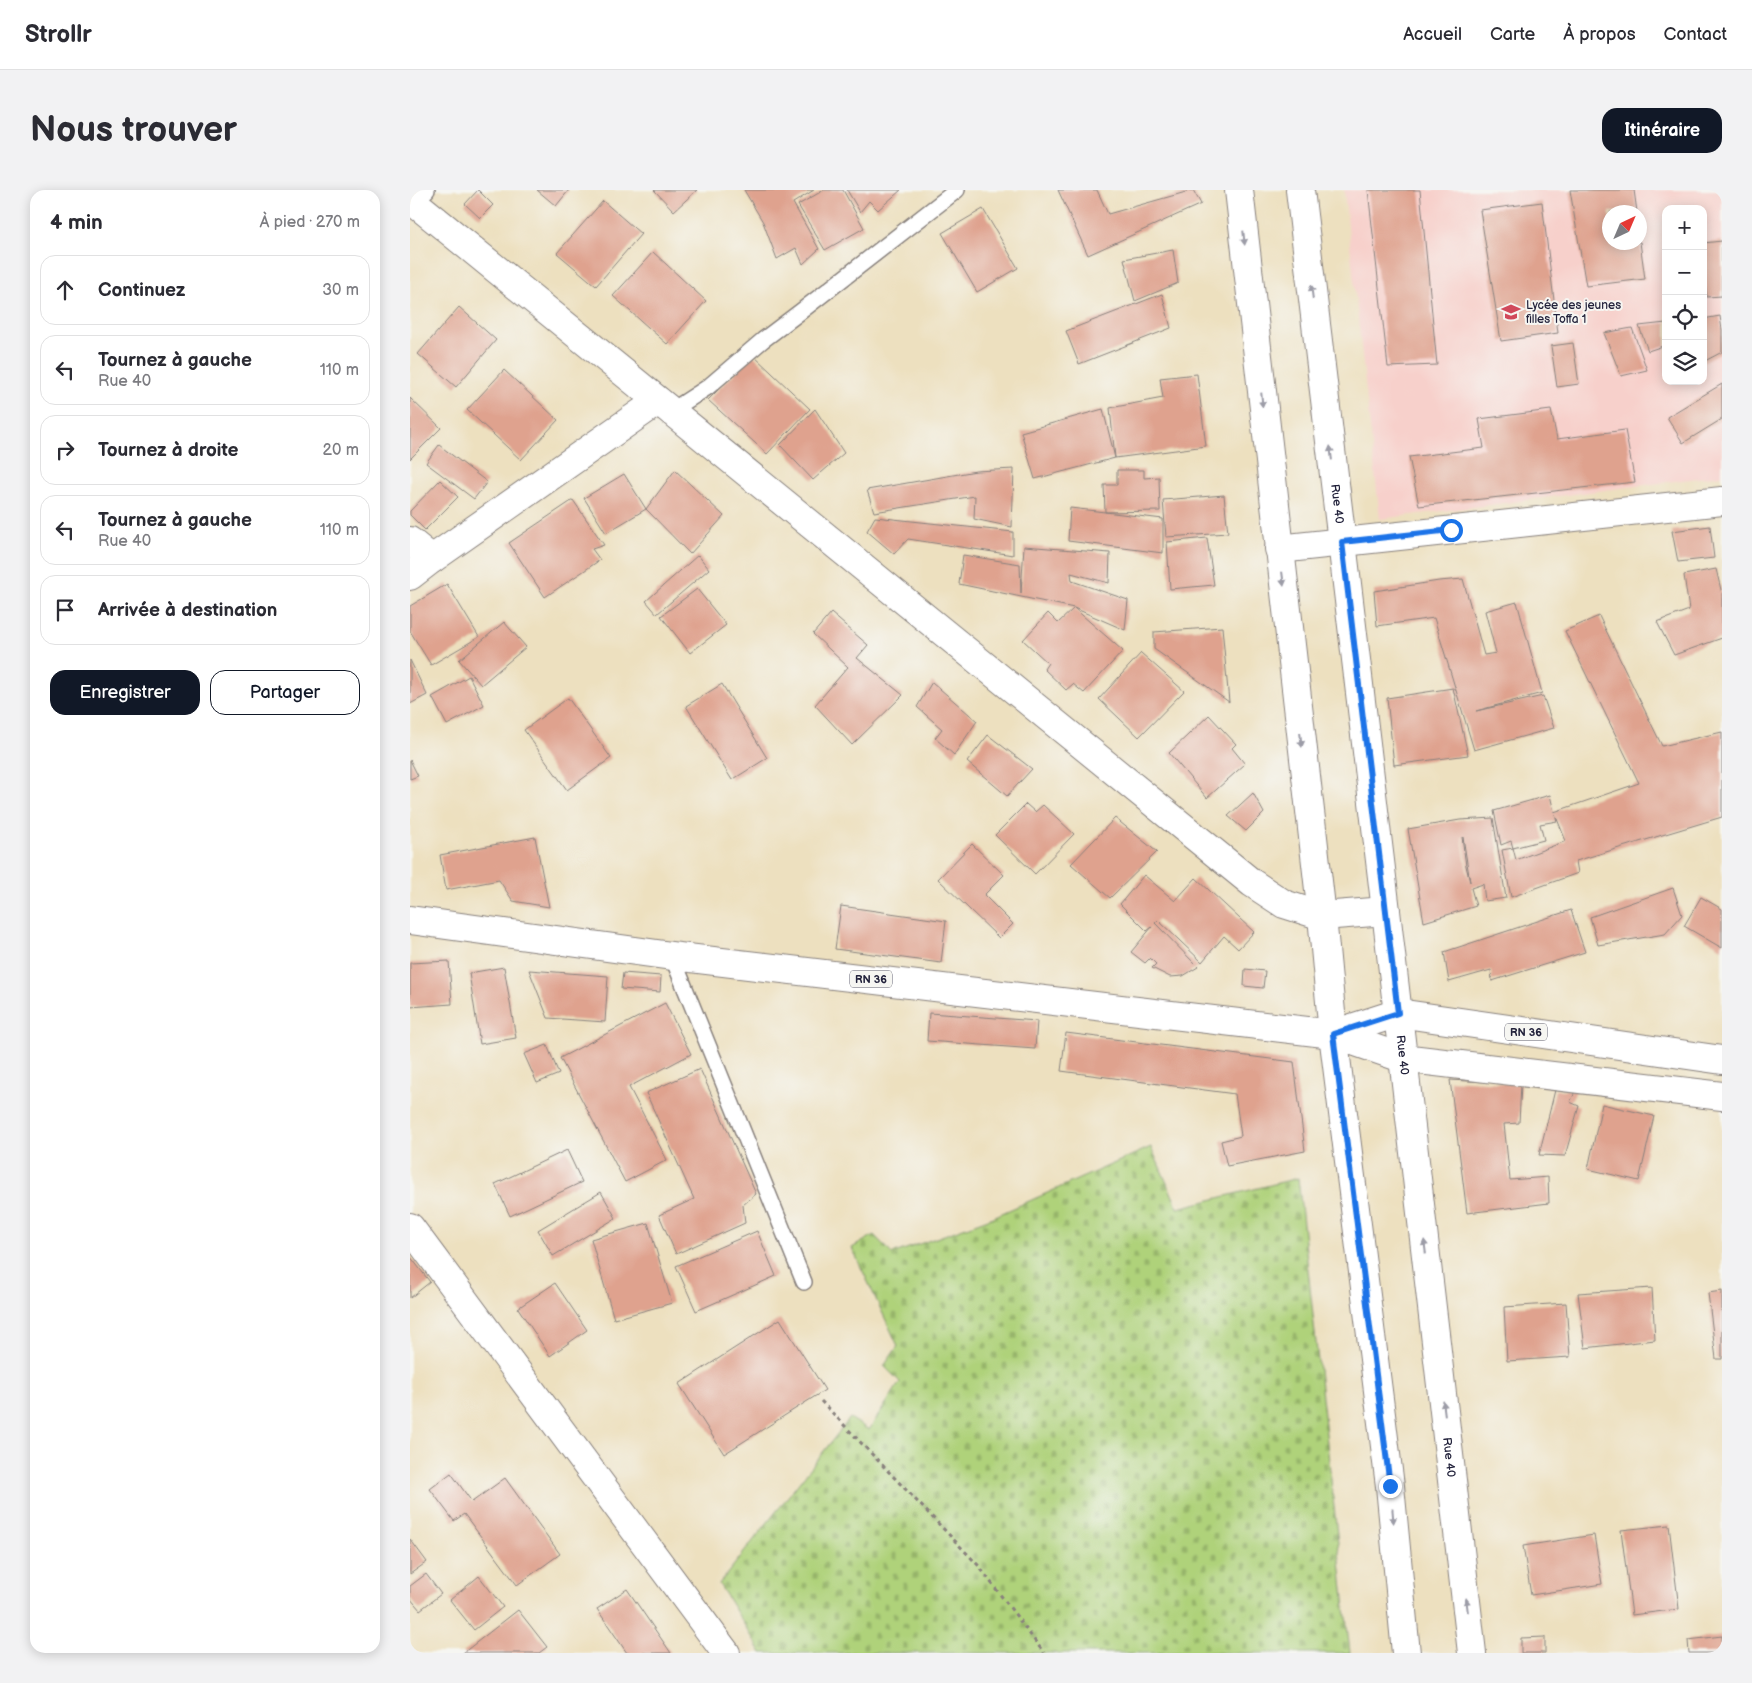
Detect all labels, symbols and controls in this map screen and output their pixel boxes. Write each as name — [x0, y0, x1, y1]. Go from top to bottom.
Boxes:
text: Strollr — [25, 20, 92, 49]
text: Accueil — [1403, 24, 1462, 45]
text: Carte — [1490, 24, 1535, 45]
text: À propos — [1563, 24, 1636, 45]
text: Contact — [1664, 24, 1727, 45]
button: Itinéraire — [1602, 108, 1722, 153]
text: Nous trouver — [30, 109, 237, 152]
north arrow — [1602, 205, 1647, 250]
map controls — [1662, 205, 1707, 385]
button: + — [1662, 205, 1707, 250]
text: 4 min — [50, 210, 103, 235]
text: À pied · 270 m — [260, 213, 360, 232]
one-way arrow — [1240, 231, 1248, 247]
button: − — [1662, 250, 1707, 295]
icon: ahead — [51, 276, 79, 304]
text: Continuez — [98, 279, 185, 302]
text: 30 m — [322, 281, 359, 300]
one-way arrow — [1308, 284, 1316, 300]
button: locate — [1662, 295, 1707, 340]
place label: Lycée des jeunes filles Toffa 1 — [1526, 298, 1621, 327]
school or university icon: Lycée des jeunes filles Toffa 1 — [1500, 301, 1522, 323]
button: layers — [1662, 340, 1707, 385]
text: Tournez à gauche — [98, 349, 252, 372]
icon: left — [51, 356, 79, 384]
text: 110 m — [320, 361, 359, 380]
text: Rue 40 — [98, 372, 151, 391]
one-way arrow — [1258, 392, 1266, 408]
icon: right — [51, 436, 79, 464]
text: Tournez à droite — [98, 439, 239, 462]
text: 20 m — [323, 441, 359, 460]
one-way arrow — [1327, 445, 1335, 461]
street label: Rue 40 — [1327, 483, 1347, 525]
text: Tournez à gauche — [98, 509, 252, 532]
icon: left — [51, 516, 79, 544]
route start — [1440, 519, 1463, 542]
text: 110 m — [320, 521, 359, 540]
text: Rue 40 — [98, 532, 151, 551]
one-way arrow — [1279, 571, 1287, 587]
icon: arrive — [51, 596, 79, 624]
text: Arrivée à destination — [98, 599, 277, 622]
button: Enregistrer — [50, 670, 200, 715]
button: Partager — [210, 670, 360, 715]
one-way arrow — [1297, 732, 1305, 748]
road number: RN 36 — [850, 971, 892, 988]
road number: RN 36 — [1505, 1024, 1547, 1040]
street label: Rue 40 — [1392, 1034, 1412, 1076]
one-way arrow — [1421, 1239, 1429, 1255]
one-way arrow — [1439, 1400, 1447, 1416]
street label: Rue 40 — [1439, 1437, 1459, 1478]
route end — [1379, 1475, 1402, 1498]
one-way arrow — [1389, 1508, 1397, 1524]
one-way arrow — [1462, 1596, 1470, 1612]

